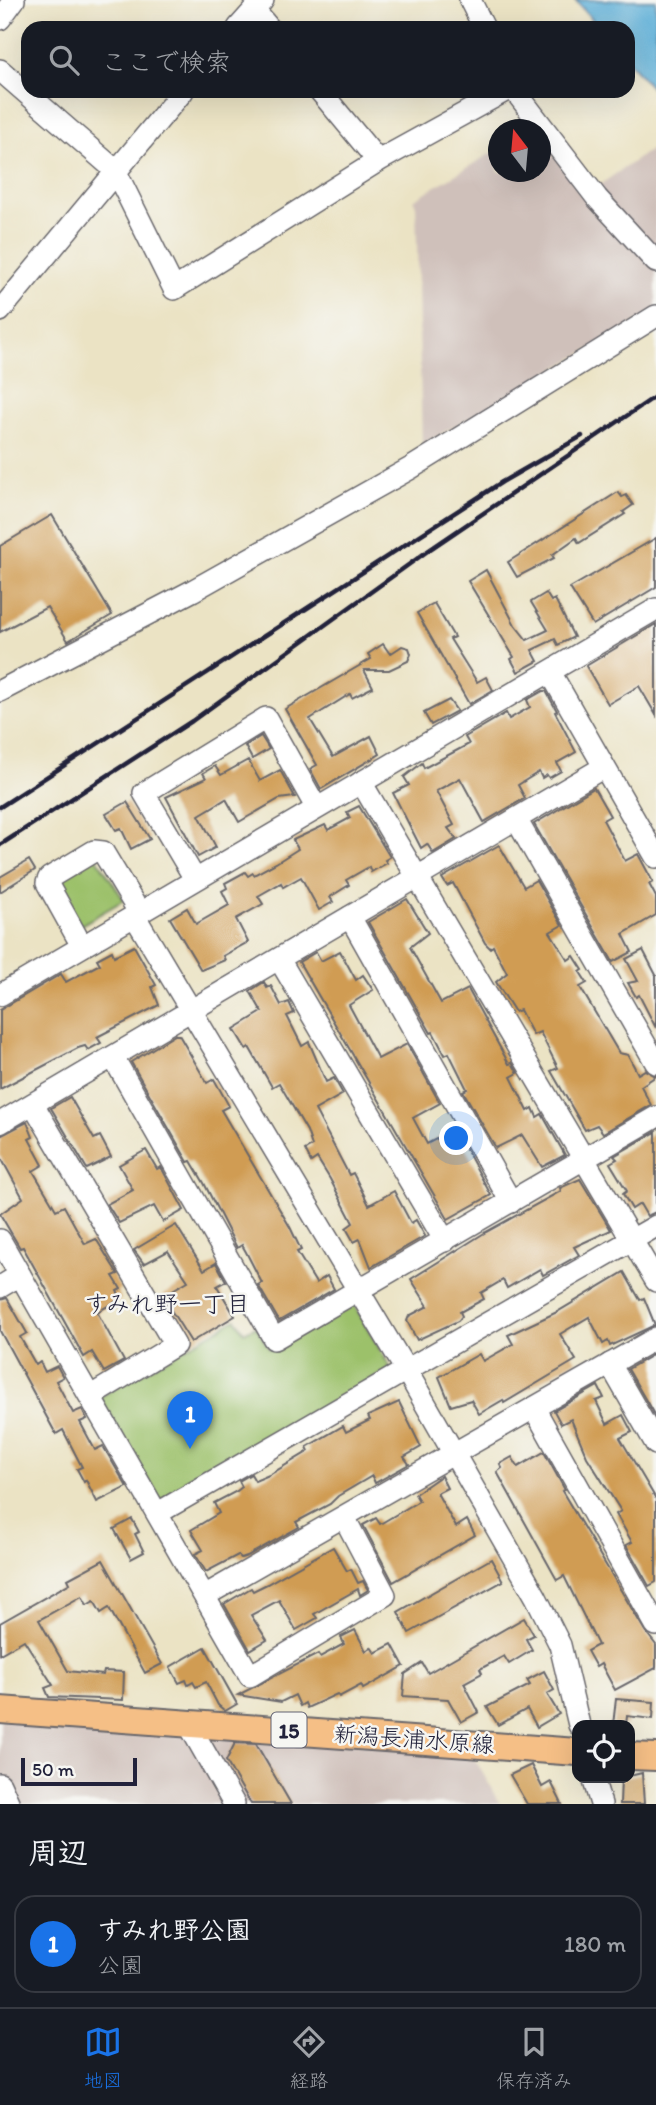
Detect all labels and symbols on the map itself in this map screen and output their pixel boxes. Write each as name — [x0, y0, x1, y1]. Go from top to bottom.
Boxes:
north arrow — [488, 119, 551, 182]
your location — [439, 1121, 473, 1155]
district label: すみれ野一丁目 — [84, 1289, 250, 1318]
pin: 1 — [167, 1391, 213, 1449]
road number: 15 — [272, 1712, 306, 1748]
street label: 新潟長浦水原線 — [333, 1719, 495, 1759]
scale bar — [21, 1755, 136, 1787]

